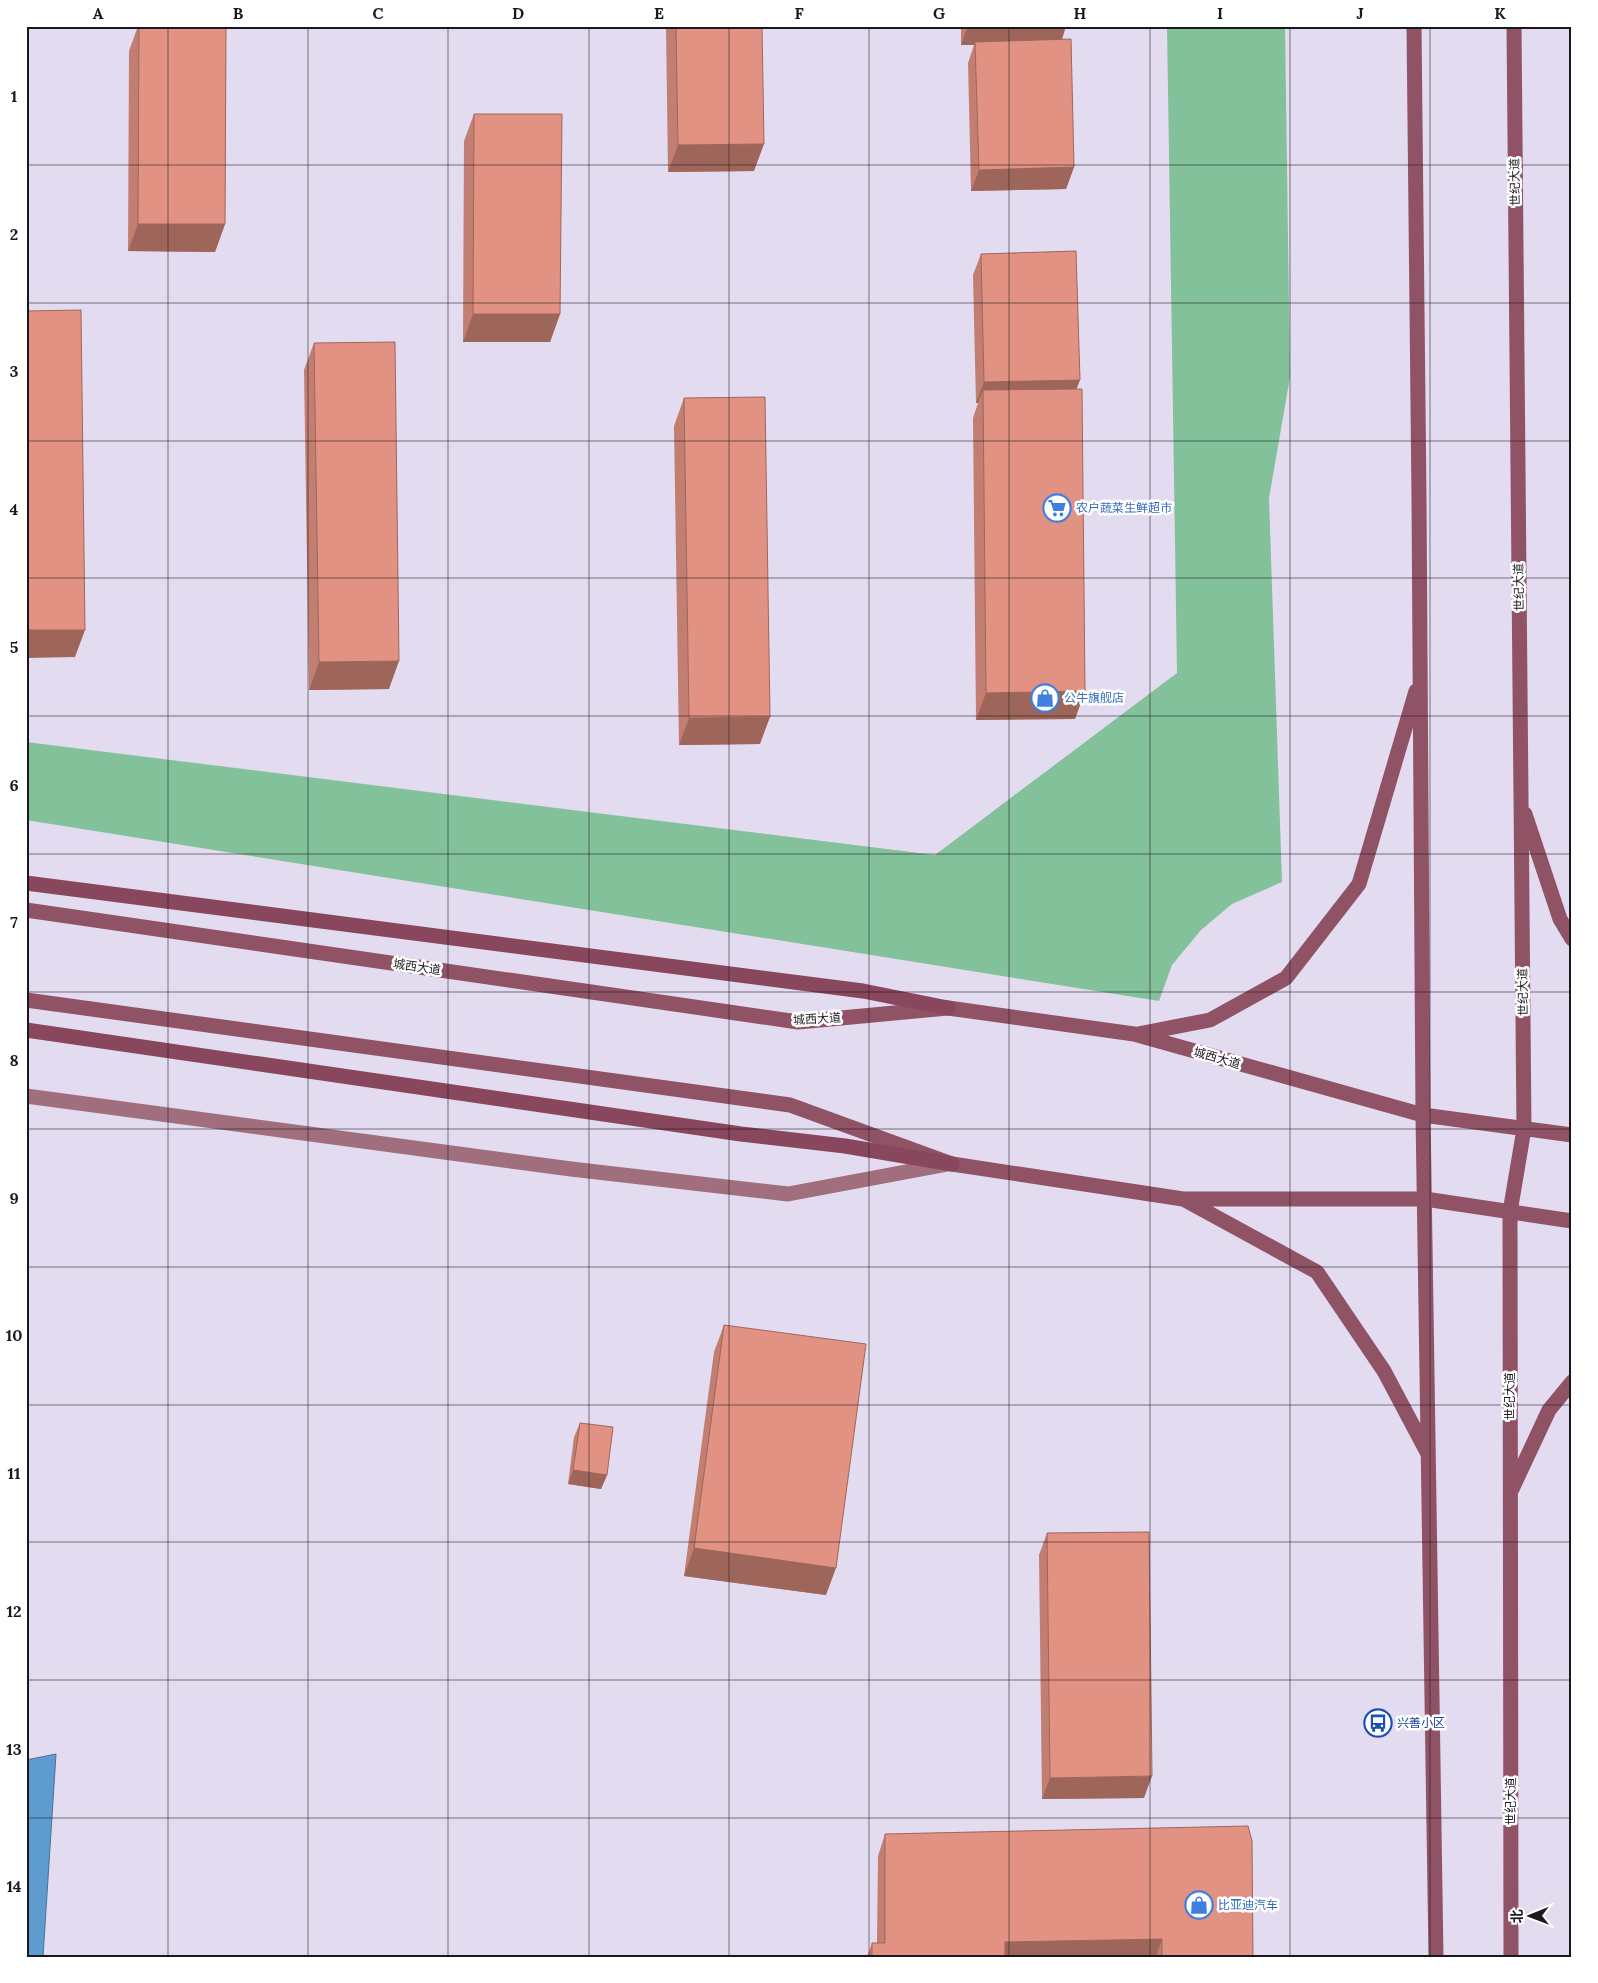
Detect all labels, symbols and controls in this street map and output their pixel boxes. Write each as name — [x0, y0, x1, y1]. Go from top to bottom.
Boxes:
text: A — [93, 3, 104, 23]
text: B — [233, 3, 244, 23]
text: C — [372, 3, 384, 23]
text: D — [512, 3, 524, 23]
text: E — [654, 3, 664, 23]
text: F — [794, 3, 804, 23]
text: G — [933, 3, 945, 23]
text: H — [1074, 3, 1087, 23]
text: I — [1217, 3, 1223, 23]
text: J — [1356, 3, 1364, 23]
text: K — [1494, 3, 1506, 23]
text: 1 — [11, 86, 17, 106]
street label: 世纪大道 — [1507, 158, 1522, 206]
text: 2 — [10, 224, 18, 244]
text: 3 — [10, 361, 19, 381]
supermarket icon: 农户蔬菜生鲜超市 — [1042, 493, 1072, 523]
text: 4 — [10, 499, 19, 519]
place label: 农户蔬菜生鲜超市 — [1076, 500, 1172, 515]
street label: 世纪大道 — [1511, 563, 1526, 611]
text: 5 — [10, 637, 19, 657]
shop icon: 公牛旗舰店 — [1030, 683, 1060, 713]
place label: 公牛旗舰店 — [1064, 690, 1124, 705]
text: 6 — [9, 775, 19, 795]
text: 7 — [10, 912, 18, 932]
street label: 城西大道 — [392, 956, 442, 977]
street label: 世纪大道 — [1515, 968, 1530, 1016]
street label: 城西大道 — [793, 1010, 841, 1027]
street label: 城西大道 — [1192, 1044, 1242, 1071]
text: 8 — [9, 1050, 19, 1070]
text: 9 — [9, 1188, 19, 1208]
text: 10 — [6, 1325, 22, 1345]
street label: 世纪大道 — [1502, 1372, 1517, 1420]
text: 11 — [8, 1463, 21, 1483]
text: 12 — [6, 1601, 22, 1621]
bus stop icon: 兴善小区 — [1363, 1708, 1393, 1738]
place label: 兴善小区 — [1397, 1715, 1445, 1730]
text: 13 — [6, 1739, 22, 1759]
street label: 世纪大道 — [1503, 1777, 1518, 1825]
text: 14 — [6, 1876, 22, 1896]
shop icon: 比亚迪汽车 — [1184, 1890, 1214, 1920]
north arrow — [1506, 1890, 1556, 1940]
place label: 比亚迪汽车 — [1218, 1897, 1278, 1912]
text: 北 — [1508, 1909, 1526, 1923]

